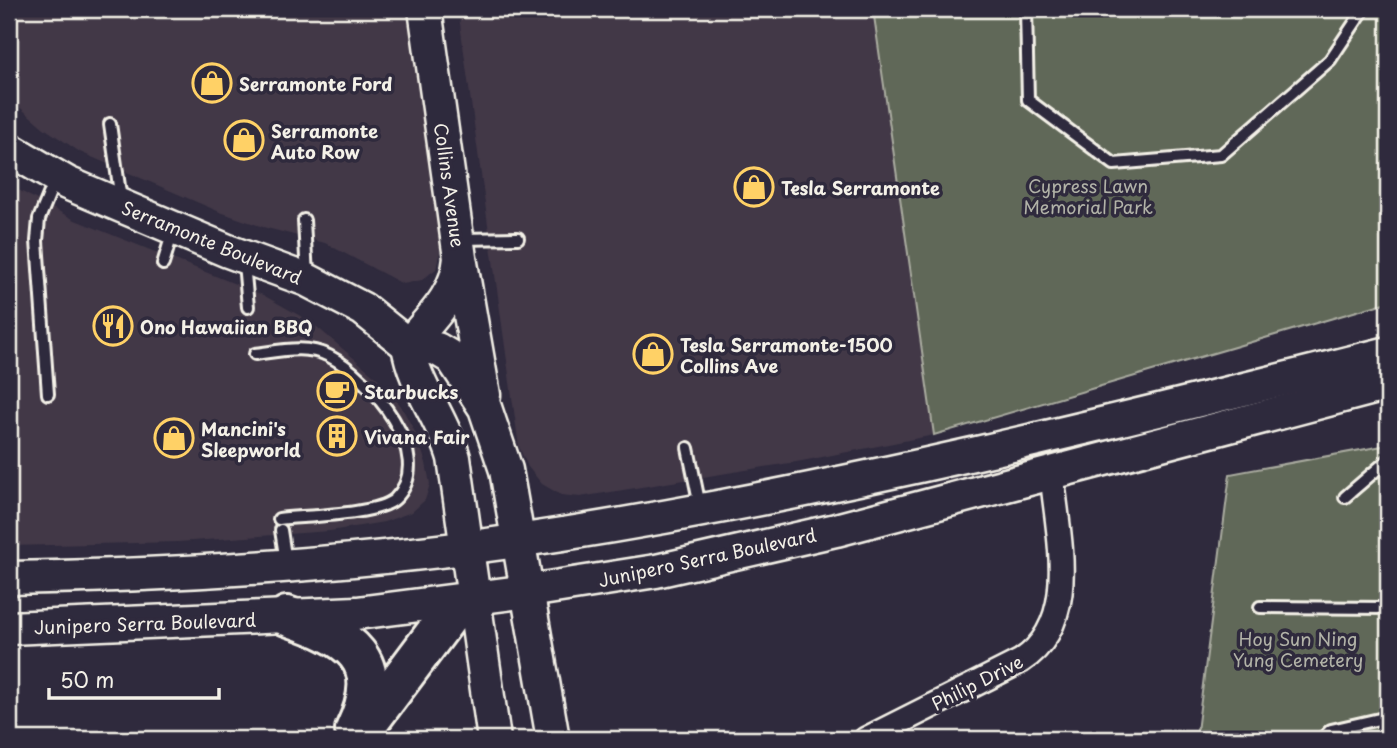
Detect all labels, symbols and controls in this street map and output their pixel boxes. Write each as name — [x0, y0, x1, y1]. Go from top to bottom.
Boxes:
shop icon: Serramonte Ford — [191, 62, 233, 104]
place label: Serramonte Ford — [239, 70, 392, 97]
place label: Serramonte Auto Row — [271, 117, 378, 165]
shop icon: Serramonte Auto Row — [223, 119, 265, 161]
street label: Collins Avenue — [428, 121, 472, 249]
shop icon: Tesla Serramonte — [733, 166, 775, 208]
park label: Cypress Lawn Memorial Park — [1023, 172, 1153, 220]
place label: Tesla Serramonte — [781, 174, 940, 201]
street label: Serramonte Boulevard — [118, 193, 306, 291]
restaurant icon: Ono Hawaiian BBQ — [92, 305, 134, 347]
place label: Ono Hawaiian BBQ — [140, 313, 313, 340]
place label: Tesla Serramonte-1500 Collins Ave — [680, 331, 893, 379]
shop icon: Tesla Serramonte-1500 Collins Ave — [632, 333, 674, 375]
cafe icon: Starbucks — [316, 370, 358, 412]
place label: Starbucks — [364, 378, 459, 405]
place label: Mancini's Sleepworld — [201, 415, 301, 463]
building icon: Vivana Fair — [316, 415, 358, 457]
shop icon: Mancini's Sleepworld — [153, 417, 195, 459]
place label: Vivana Fair — [364, 423, 470, 450]
street label: Junipero Serra Boulevard — [596, 521, 818, 593]
street label: Junipero Serra Boulevard — [34, 606, 256, 640]
park label: Hoy Sun Ning Yung Cemetery — [1233, 625, 1363, 673]
street label: Philip Drive — [926, 647, 1028, 717]
scale bar — [49, 657, 219, 701]
text: 50 m — [60, 663, 114, 695]

